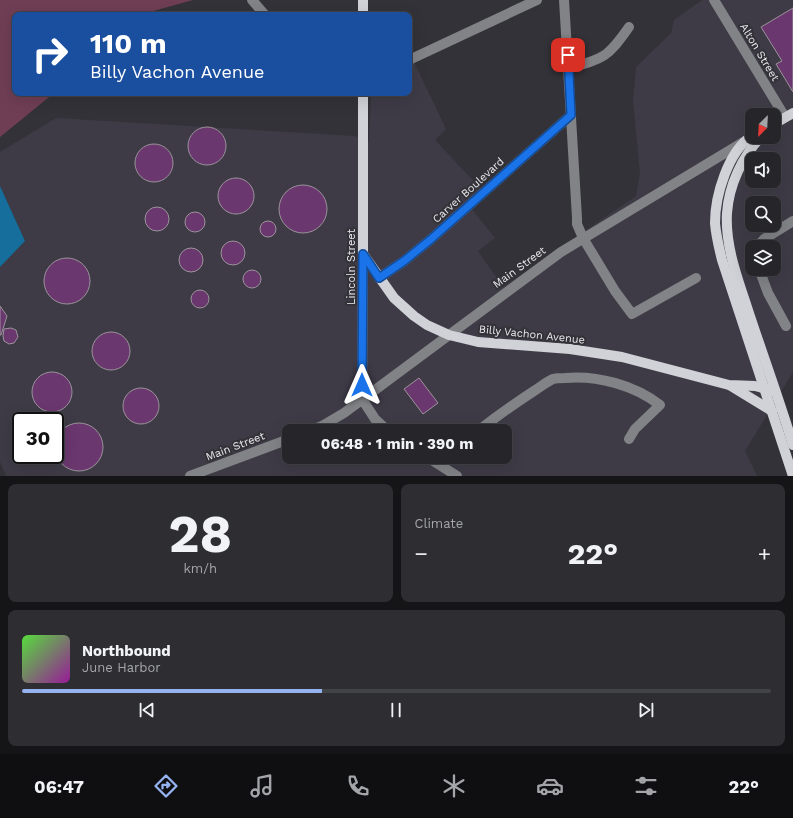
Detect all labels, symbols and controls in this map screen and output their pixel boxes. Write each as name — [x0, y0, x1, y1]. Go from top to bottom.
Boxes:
street label: Alton Street — [737, 21, 782, 84]
text: 110 m — [90, 27, 167, 60]
icon: right — [24, 28, 76, 80]
pin — [551, 38, 585, 72]
icon: arrive — [557, 44, 579, 66]
text: Billy Vachon Avenue — [90, 61, 265, 82]
north arrow — [745, 108, 781, 144]
map controls — [745, 108, 781, 276]
button: sound — [745, 152, 781, 188]
street label: Carver Boulevard — [430, 155, 507, 226]
button: search — [745, 196, 781, 232]
street label: Lincoln Street — [345, 229, 358, 305]
button: layers — [745, 240, 781, 276]
street label: Main Street — [490, 244, 549, 291]
street label: Billy Vachon Avenue — [478, 322, 586, 347]
position arrow — [341, 364, 383, 406]
speed limit sign: 30 — [12, 412, 64, 464]
street label: Main Street — [204, 429, 267, 464]
text: 06:48 · 1 min · 390 m — [321, 435, 473, 453]
text: 28 — [168, 504, 232, 565]
text: Climate — [415, 516, 463, 531]
text: 22° — [567, 536, 618, 571]
text: − — [415, 541, 428, 566]
text: + — [758, 541, 771, 566]
text: km/h — [184, 561, 217, 576]
text: Northbound — [82, 642, 171, 660]
text: June Harbor — [82, 660, 161, 675]
icon: previous — [136, 699, 158, 721]
icon: pause — [385, 699, 407, 721]
icon: next — [635, 699, 657, 721]
icon: directions — [152, 772, 180, 800]
icon: music — [248, 772, 276, 800]
icon: phone — [344, 772, 372, 800]
icon: climate — [440, 772, 468, 800]
icon: car — [536, 772, 564, 800]
icon: filters — [632, 772, 660, 800]
text: 06:47 — [34, 776, 84, 797]
text: 22° — [729, 776, 759, 797]

